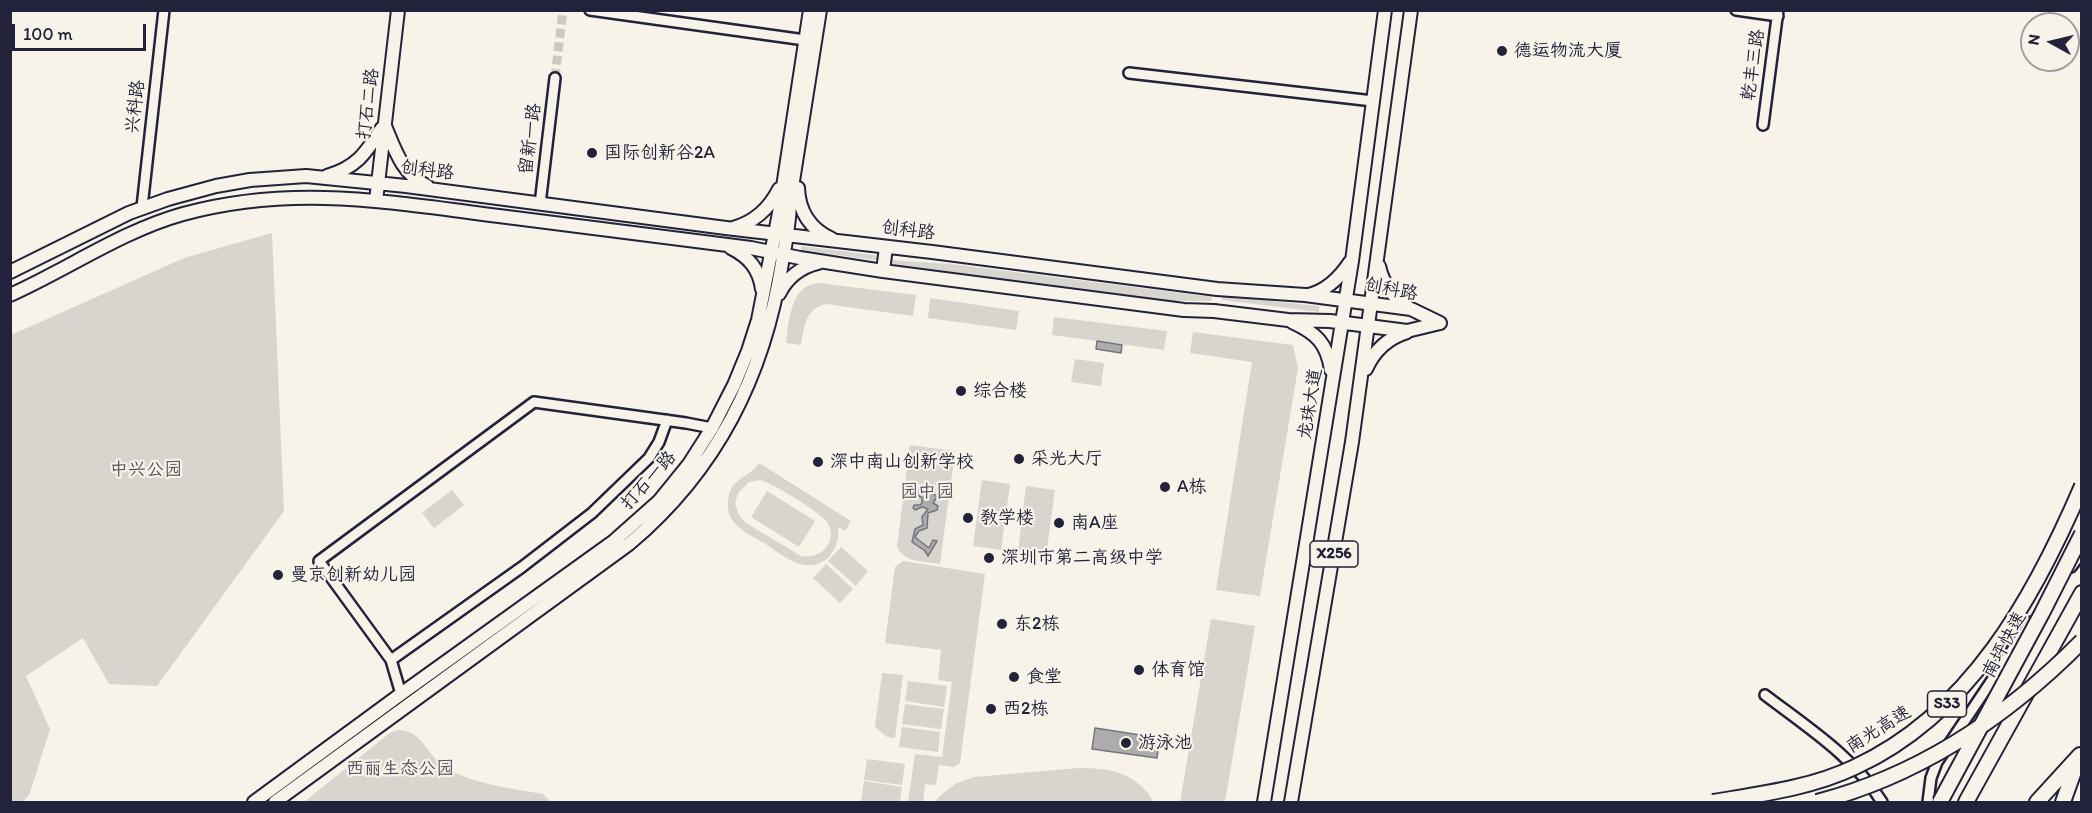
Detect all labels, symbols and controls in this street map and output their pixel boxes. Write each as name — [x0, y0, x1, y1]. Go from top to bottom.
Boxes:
scale bar — [15, 12, 148, 50]
north arrow — [2020, 12, 2080, 72]
text: 100 m — [23, 23, 73, 45]
street label: 乾丰三路 — [1738, 28, 1770, 102]
text: N — [2024, 33, 2044, 46]
place label: 德运物流大厦 — [1514, 40, 1622, 62]
marker: 德运物流大厦 — [1495, 44, 1509, 58]
street label: 打石二路 — [354, 67, 384, 141]
street label: 兴科路 — [122, 79, 150, 135]
street label: 留新一路 — [516, 102, 546, 176]
place label: 国际创新谷2A — [604, 142, 715, 164]
marker: 国际创新谷2A — [585, 146, 599, 160]
street label: 创科路 — [399, 157, 455, 185]
street label: 创科路 — [880, 217, 936, 245]
street label: 创科路 — [1362, 274, 1420, 306]
street label: 龙珠大道 — [1295, 367, 1327, 441]
place label: 综合楼 — [973, 380, 1027, 402]
marker: 综合楼 — [954, 384, 968, 398]
street label: 打石一路 — [617, 447, 681, 515]
place label: 采光大厅 — [1031, 448, 1103, 470]
place label: 深中南山创新学校 — [830, 451, 974, 473]
marker: 采光大厅 — [1012, 452, 1026, 466]
marker: 深中南山创新学校 — [811, 455, 825, 469]
park label: 中兴公园 — [110, 459, 182, 481]
place label: A栋 — [1177, 476, 1207, 498]
marker: A栋 — [1158, 480, 1172, 494]
park label: 园中园 — [900, 481, 954, 503]
place label: 教学楼 — [980, 507, 1034, 529]
marker: 教学楼 — [961, 511, 975, 525]
place label: 南A座 — [1071, 512, 1119, 534]
marker: 南A座 — [1052, 516, 1066, 530]
road number: X256 — [1310, 541, 1358, 567]
place label: 深圳市第二高级中学 — [1001, 547, 1163, 569]
marker: 深圳市第二高级中学 — [982, 551, 996, 565]
place label: 曼京创新幼儿园 — [290, 564, 416, 586]
marker: 曼京创新幼儿园 — [271, 568, 285, 582]
street label: 南坪快速 — [1979, 608, 2031, 682]
place label: 东2栋 — [1014, 613, 1059, 635]
marker: 东2栋 — [995, 617, 1009, 631]
place label: 体育馆 — [1151, 659, 1205, 681]
marker: 体育馆 — [1132, 663, 1146, 677]
place label: 食堂 — [1026, 666, 1062, 688]
marker: 食堂 — [1007, 670, 1021, 684]
road number: S33 — [1928, 691, 1966, 717]
place label: 西2栋 — [1003, 698, 1048, 720]
marker: 西2栋 — [984, 702, 998, 716]
street label: 南光高速 — [1843, 702, 1915, 758]
place label: 游泳池 — [1138, 732, 1192, 754]
marker: 游泳池 — [1119, 736, 1133, 750]
park label: 西丽生态公园 — [346, 758, 454, 780]

